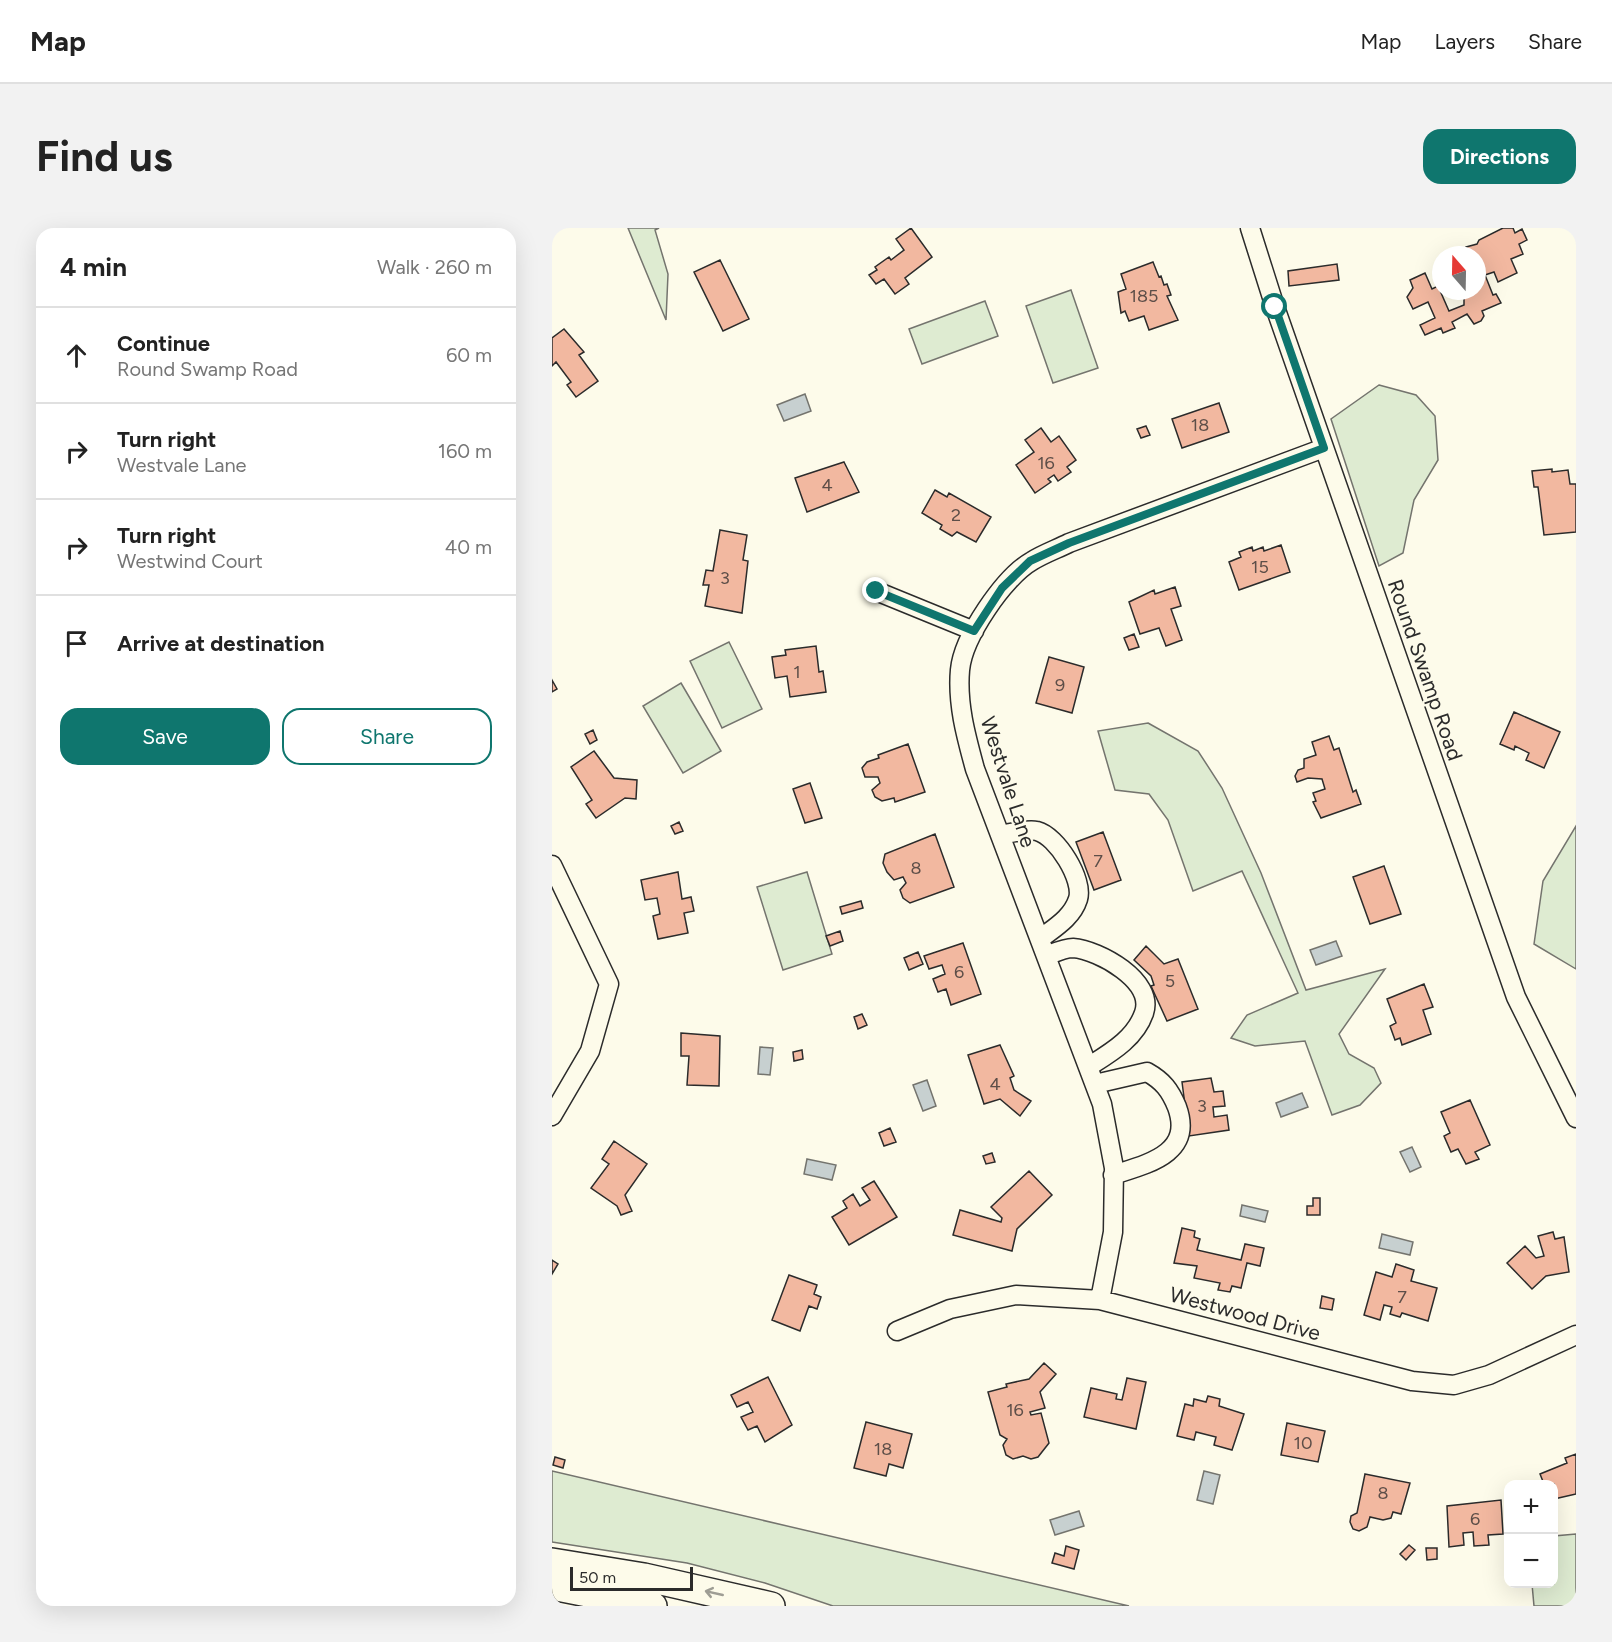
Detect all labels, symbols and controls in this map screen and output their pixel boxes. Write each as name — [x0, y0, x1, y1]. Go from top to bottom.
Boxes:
text: Map — [30, 24, 86, 58]
text: Map — [1361, 29, 1401, 54]
text: Layers — [1434, 29, 1495, 54]
text: Share — [1528, 29, 1582, 54]
button: Directions — [1423, 129, 1576, 184]
text: Find us — [36, 131, 173, 182]
north arrow — [1432, 246, 1486, 300]
text: 4 min — [60, 251, 127, 283]
text: Walk · 260 m — [377, 255, 492, 279]
house number: 185 — [1130, 285, 1158, 307]
route start — [1261, 293, 1287, 319]
text: Continue — [117, 330, 210, 357]
icon: ahead — [60, 339, 93, 372]
text: 60 m — [446, 343, 492, 367]
text: Round Swamp Road — [117, 357, 298, 381]
house number: 18 — [1191, 414, 1209, 436]
text: Turn right — [117, 426, 216, 453]
icon: right — [60, 435, 93, 468]
text: 160 m — [438, 439, 492, 463]
house number: 16 — [1037, 452, 1055, 474]
text: Westvale Lane — [117, 453, 247, 477]
house number: 4 — [821, 474, 833, 496]
house number: 2 — [951, 504, 961, 526]
text: Turn right — [117, 522, 216, 549]
icon: right — [60, 531, 93, 564]
text: 40 m — [445, 535, 492, 559]
text: Westwind Court — [117, 549, 263, 573]
house number: 15 — [1251, 556, 1269, 578]
house number: 3 — [720, 567, 730, 589]
street label: Round Swamp Road — [1383, 576, 1468, 764]
route end — [862, 577, 888, 603]
icon: arrive — [60, 627, 93, 660]
text: Arrive at destination — [117, 630, 325, 657]
house number: 1 — [793, 661, 801, 683]
house number: 9 — [1055, 674, 1065, 696]
button: Save — [60, 708, 270, 765]
button: Share — [282, 708, 492, 765]
street label: Westvale Lane — [976, 713, 1041, 850]
house number: 7 — [1093, 850, 1103, 872]
house number: 8 — [910, 857, 922, 879]
house number: 6 — [954, 961, 964, 983]
house number: 5 — [1165, 970, 1175, 992]
house number: 4 — [989, 1073, 1001, 1095]
house number: 3 — [1197, 1095, 1207, 1117]
street label: Westwood Drive — [1167, 1281, 1323, 1346]
house number: 7 — [1397, 1286, 1407, 1308]
house number: 16 — [1006, 1399, 1024, 1421]
house number: 10 — [1294, 1432, 1312, 1454]
house number: 18 — [874, 1438, 892, 1460]
map controls — [1504, 1480, 1558, 1588]
button: + — [1504, 1480, 1558, 1534]
house number: 8 — [1377, 1482, 1389, 1504]
house number: 6 — [1470, 1508, 1480, 1530]
button: − — [1504, 1534, 1558, 1588]
scale bar — [570, 1564, 693, 1592]
text: 50 m — [579, 1568, 616, 1587]
one-way arrow — [705, 1587, 725, 1598]

